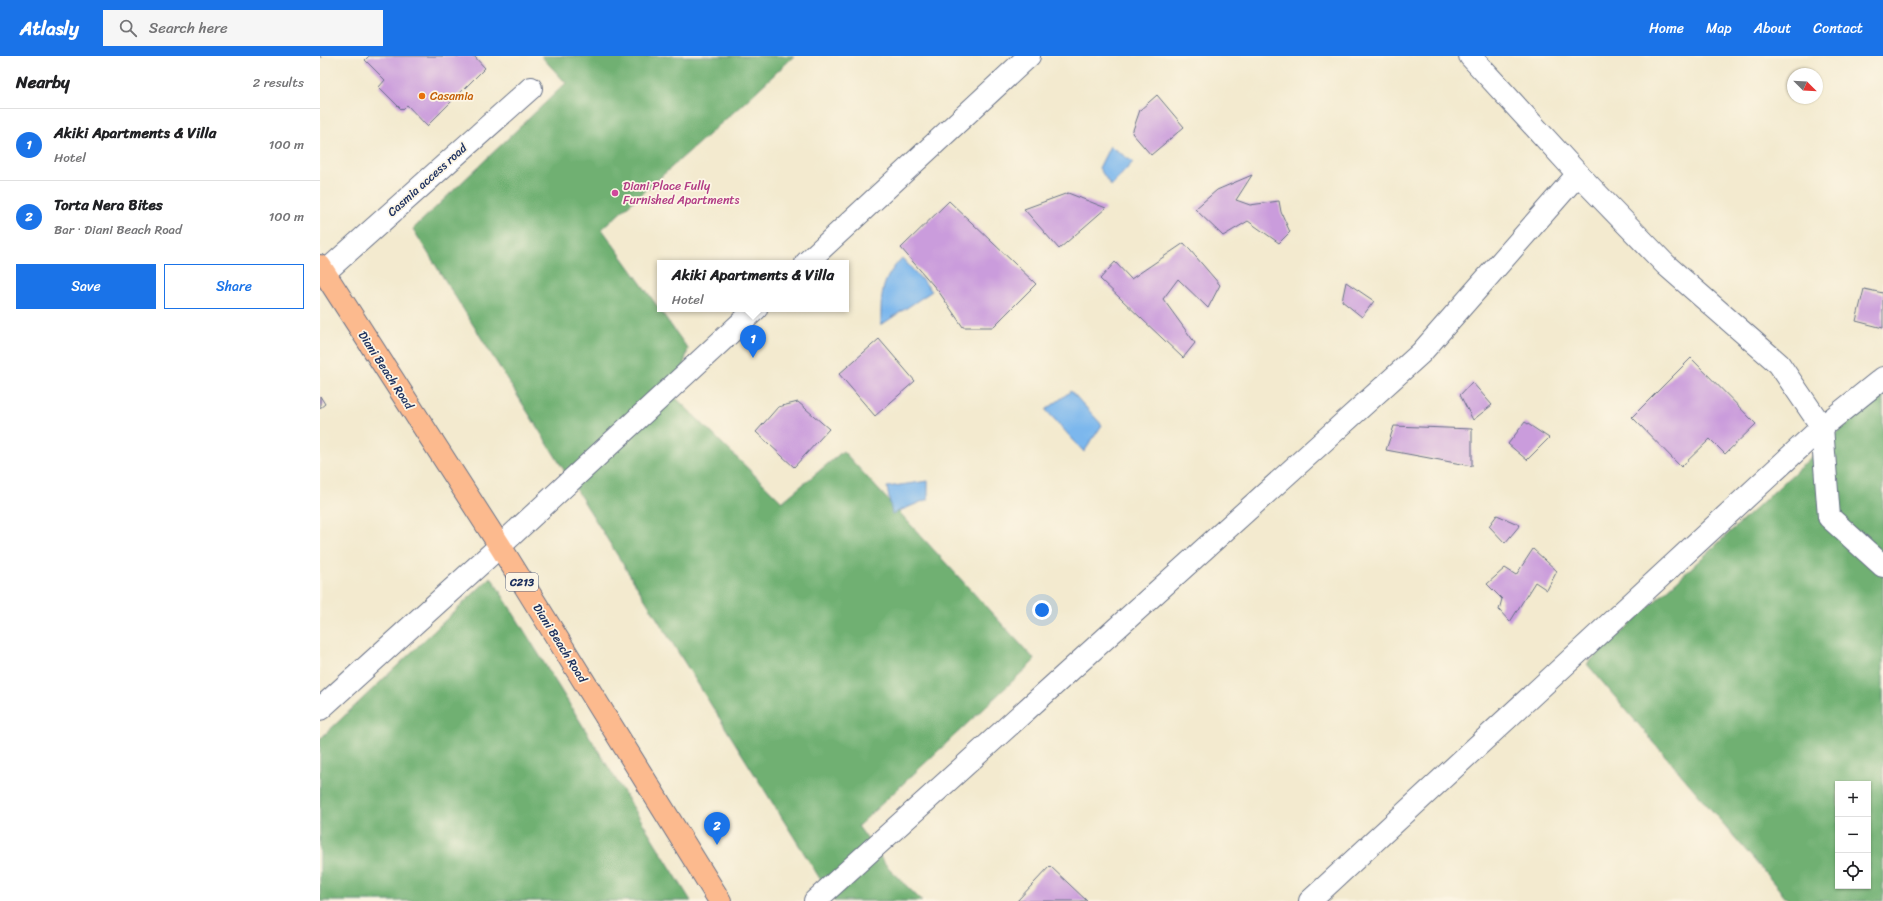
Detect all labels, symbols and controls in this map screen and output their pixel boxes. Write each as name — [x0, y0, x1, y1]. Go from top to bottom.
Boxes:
search box — [103, 10, 383, 46]
text: Atlasly — [20, 12, 79, 45]
text: Search here — [149, 15, 228, 41]
text: Home — [1649, 16, 1684, 41]
text: Map — [1706, 16, 1732, 41]
text: About — [1754, 16, 1791, 41]
text: Contact — [1813, 16, 1863, 41]
icon: search — [117, 17, 139, 39]
text: Nearby — [16, 67, 70, 97]
north arrow — [1787, 68, 1823, 104]
text: 2 results — [253, 71, 304, 94]
place label: Casamia — [430, 85, 474, 107]
marker: Casamia — [417, 91, 427, 101]
text: Akiki Apartments & Villa — [54, 120, 216, 146]
text: 1 — [26, 133, 32, 156]
text: 100 m — [269, 133, 304, 156]
street label: Casmia access road — [382, 137, 473, 222]
text: Hotel — [54, 146, 86, 169]
place label: Diani Place Fully Furnished Apartments — [623, 175, 740, 211]
marker: Diani Place Fully Furnished Apartments — [610, 188, 620, 198]
text: Torta Nera Bites — [54, 192, 163, 218]
text: 2 — [25, 205, 33, 228]
text: 100 m — [269, 205, 304, 228]
text: Bar · Diani Beach Road — [54, 218, 182, 241]
popup — [657, 260, 849, 312]
text: Akiki Apartments & Villa — [672, 262, 834, 288]
button: Save — [16, 264, 156, 309]
button: Share — [164, 264, 304, 309]
text: Hotel — [672, 288, 704, 311]
pin: 1 — [740, 325, 766, 358]
street label: Diani Beach Road — [352, 326, 421, 415]
road number: C213 — [506, 573, 538, 591]
street label: Diani Beach Road — [527, 599, 594, 688]
your location — [1032, 600, 1052, 620]
map controls — [1835, 781, 1871, 889]
button: + — [1835, 781, 1871, 817]
pin: 2 — [704, 812, 730, 845]
button: − — [1835, 817, 1871, 853]
button: locate — [1835, 853, 1871, 889]

